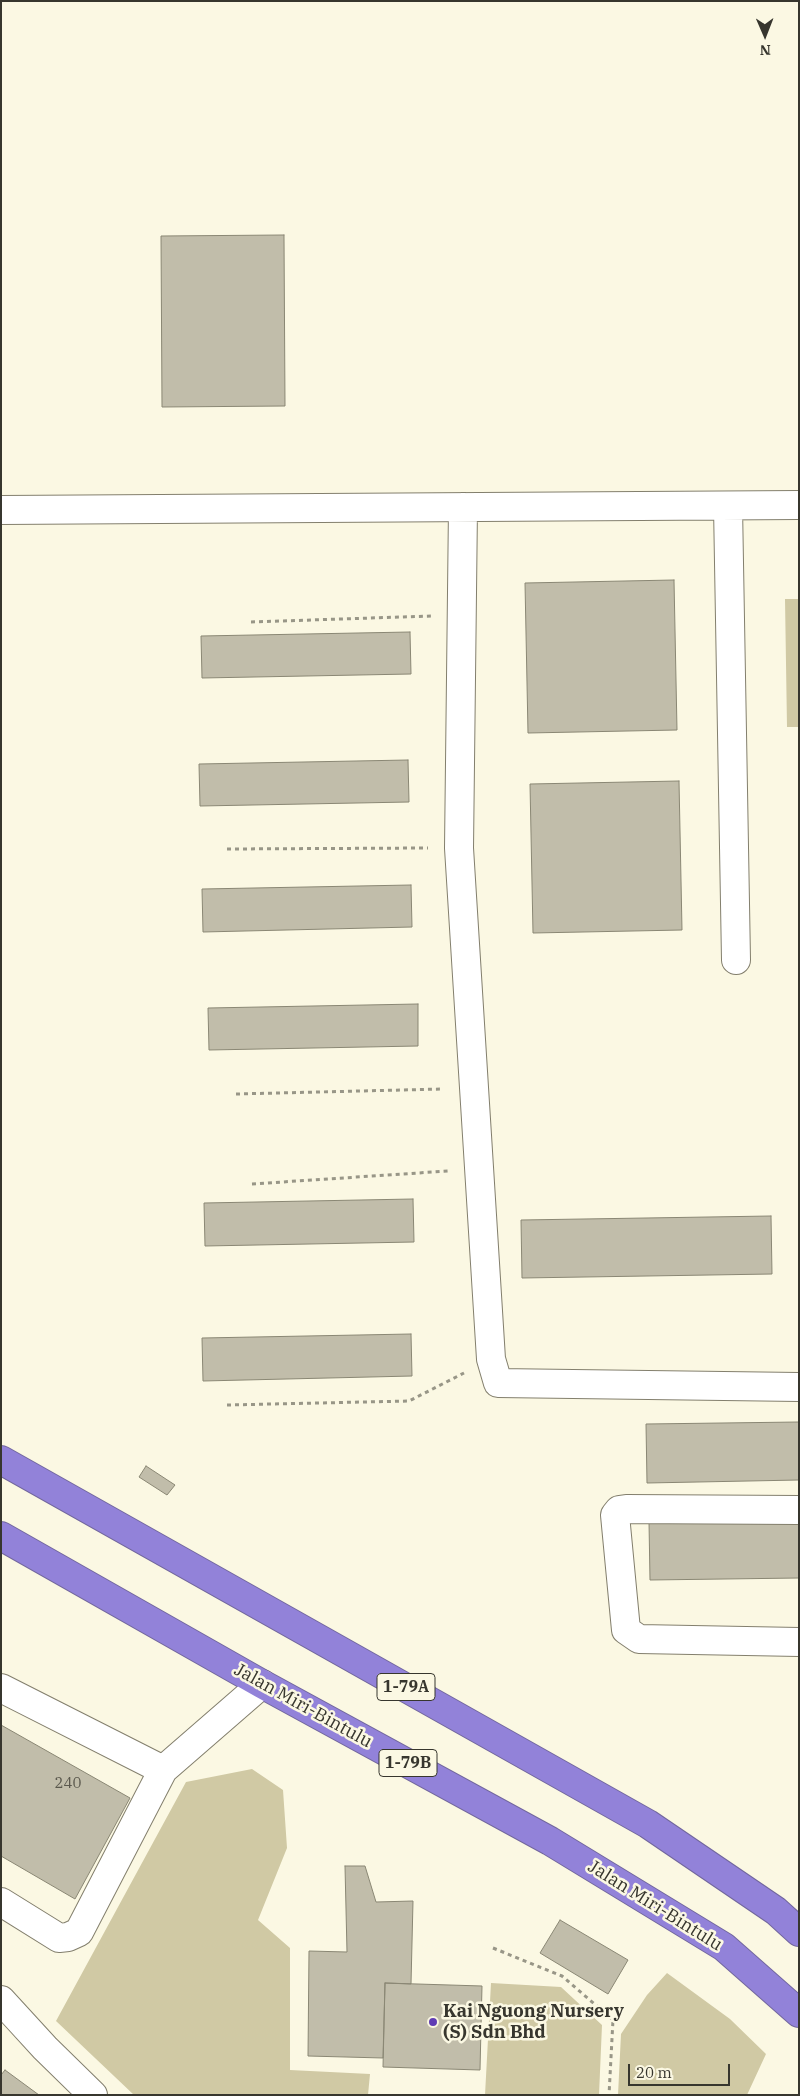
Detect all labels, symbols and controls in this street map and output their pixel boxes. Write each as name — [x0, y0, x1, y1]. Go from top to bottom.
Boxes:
north arrow — [740, 10, 790, 60]
text: N — [760, 41, 771, 59]
street label: Jalan Miri-Bintulu — [230, 1659, 376, 1753]
road number: 1-79A — [377, 1674, 435, 1700]
road number: 1-79B — [379, 1750, 437, 1776]
house number: 240 — [55, 1775, 81, 1793]
street label: Jalan Miri-Bintulu — [584, 1856, 726, 1956]
place label: Kai Nguong Nursery (S) Sdn Bhd — [443, 2001, 624, 2044]
marker: Kai Nguong Nursery (S) Sdn Bhd — [427, 2016, 439, 2028]
scale bar — [630, 2054, 732, 2086]
text: 20 m — [636, 2063, 672, 2082]

